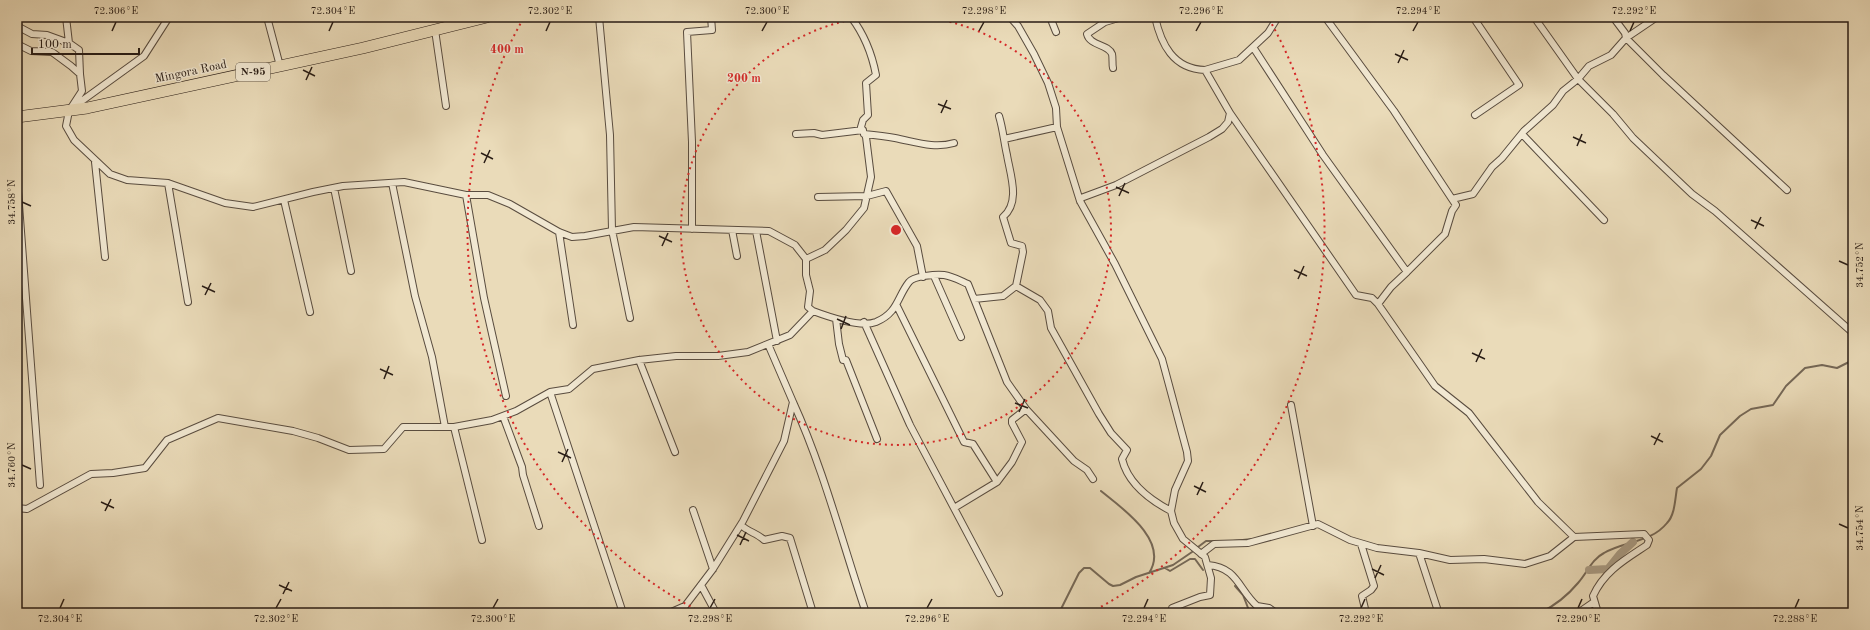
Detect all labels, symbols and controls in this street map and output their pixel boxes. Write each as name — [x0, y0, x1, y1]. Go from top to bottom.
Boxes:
text: 72.306°E — [94, 6, 138, 16]
text: 72.304°E — [311, 6, 355, 16]
text: 72.302°E — [528, 6, 572, 16]
text: 72.300°E — [745, 6, 789, 16]
text: 72.298°E — [962, 6, 1006, 16]
text: 72.296°E — [1179, 6, 1223, 16]
text: 72.294°E — [1396, 6, 1440, 16]
text: 72.292°E — [1612, 6, 1656, 16]
scale bar — [32, 30, 139, 56]
text: 100 m — [38, 39, 72, 51]
text: 400 m — [490, 44, 524, 56]
street label: Mingora Road — [154, 59, 228, 85]
road number: N-95 — [236, 63, 270, 81]
text: 200 m — [727, 73, 761, 85]
text: 34.758°N — [7, 179, 17, 225]
centre of rings — [889, 223, 903, 237]
text: 34.752°N — [1855, 242, 1865, 288]
text: 34.760°N — [7, 442, 17, 488]
text: 34.754°N — [1855, 505, 1865, 551]
text: 72.304°E — [38, 614, 82, 624]
text: 72.302°E — [254, 614, 298, 624]
text: 72.300°E — [471, 614, 515, 624]
text: 72.298°E — [688, 614, 732, 624]
text: 72.296°E — [905, 614, 949, 624]
text: 72.294°E — [1122, 614, 1166, 624]
text: 72.292°E — [1339, 614, 1383, 624]
text: 72.290°E — [1556, 614, 1600, 624]
text: 72.288°E — [1773, 614, 1817, 624]

